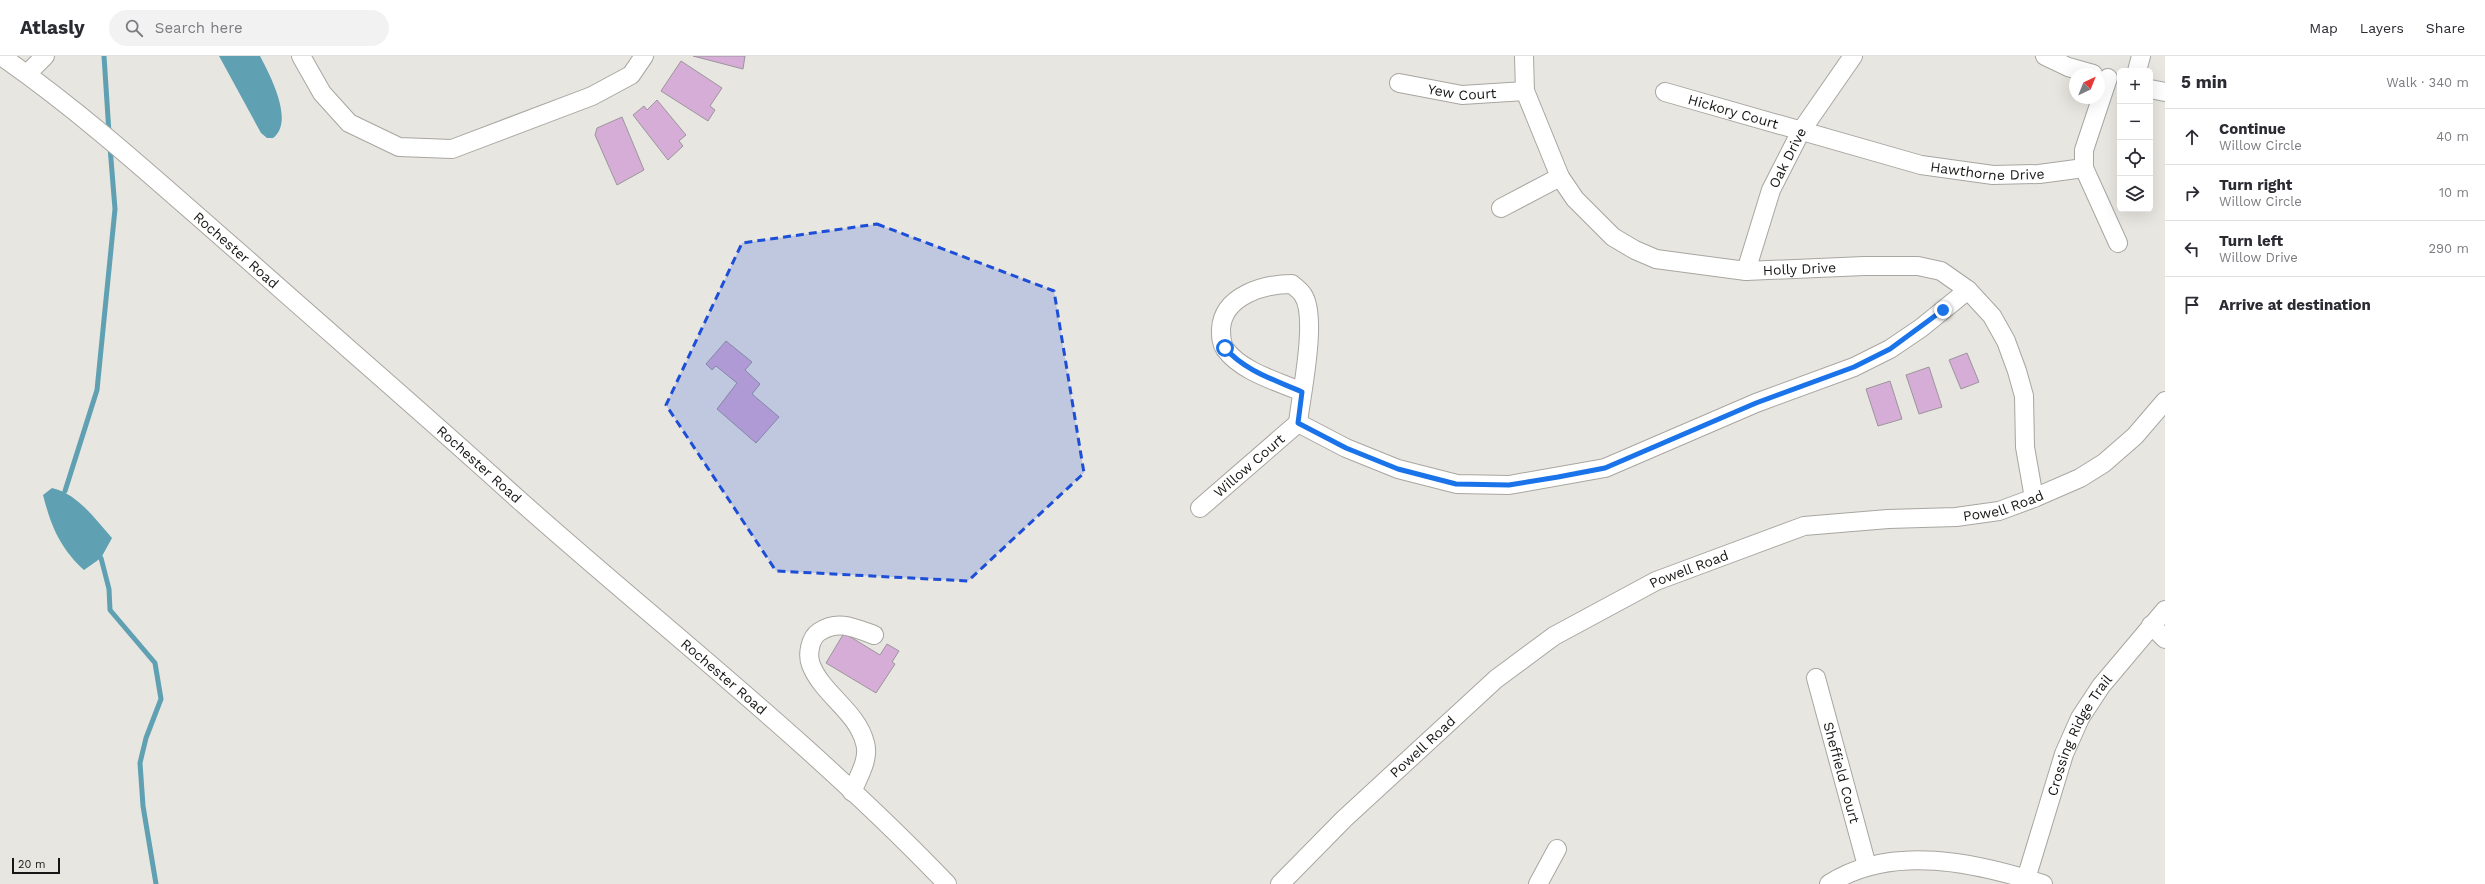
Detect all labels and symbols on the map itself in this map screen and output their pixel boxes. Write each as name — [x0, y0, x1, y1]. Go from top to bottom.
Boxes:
north arrow — [2069, 68, 2105, 104]
street label: Yew Court — [1427, 81, 1497, 103]
street label: Hickory Court — [1686, 91, 1780, 132]
street label: Oak Drive — [1765, 125, 1809, 191]
street label: Hawthorne Drive — [1929, 158, 2045, 183]
street label: Rochester Road — [190, 208, 282, 292]
street label: Holly Drive — [1763, 259, 1836, 278]
route end — [1934, 301, 1952, 319]
route start — [1216, 339, 1234, 357]
street label: Rochester Road — [434, 422, 525, 506]
street label: Willow Court — [1211, 430, 1288, 500]
street label: Powell Road — [1962, 487, 2046, 524]
street label: Powell Road — [1646, 547, 1731, 591]
street label: Rochester Road — [678, 635, 770, 718]
street label: Crossing Ridge Trail — [2044, 671, 2116, 798]
street label: Powell Road — [1387, 713, 1459, 781]
street label: Sheffield Court — [1820, 720, 1863, 825]
scale bar — [12, 856, 60, 875]

